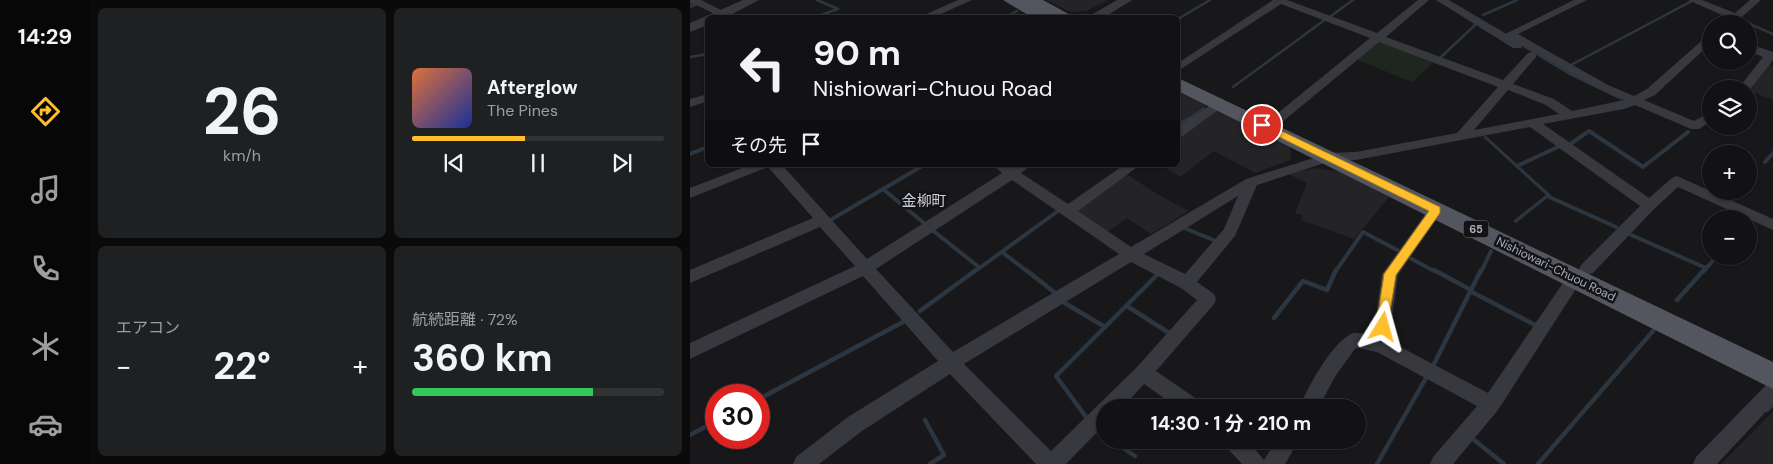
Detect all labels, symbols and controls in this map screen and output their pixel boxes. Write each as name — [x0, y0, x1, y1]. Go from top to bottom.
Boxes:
map controls — [1702, 15, 1757, 265]
button: search — [1702, 15, 1757, 70]
text: 14:29 — [18, 22, 72, 51]
text: 90 m — [813, 30, 901, 76]
icon: left — [730, 35, 795, 100]
text: 26 — [203, 70, 281, 154]
text: Nishiowari-Chuou Road — [813, 74, 1053, 103]
text: Afterglow — [487, 75, 578, 100]
button: layers — [1702, 80, 1757, 135]
icon: directions — [28, 94, 63, 129]
text: The Pines — [487, 100, 558, 121]
pin — [1241, 104, 1283, 146]
icon: arrive — [1248, 111, 1276, 139]
icon: arrive — [797, 130, 825, 158]
text: その先 — [730, 133, 787, 158]
text: km/h — [223, 145, 261, 166]
button: + — [1702, 145, 1757, 200]
icon: previous — [440, 149, 468, 177]
icon: pause — [524, 149, 552, 177]
icon: next — [608, 149, 636, 177]
icon: music — [28, 172, 63, 207]
district label: 金柳町 — [901, 191, 947, 211]
button: − — [1702, 210, 1757, 265]
road number: 65 — [1464, 220, 1488, 238]
street label: Nishiowari-Chuou Road — [1494, 233, 1618, 305]
icon: phone — [28, 251, 63, 286]
position arrow — [1356, 300, 1408, 352]
text: 航続距離 · 72% — [412, 309, 518, 330]
text: エアコン — [116, 317, 180, 338]
icon: climate — [28, 329, 63, 364]
text: 360 km — [412, 333, 552, 383]
text: 22° — [213, 341, 271, 391]
text: − — [116, 348, 131, 385]
text: + — [353, 348, 368, 385]
speed limit sign: 30 — [705, 384, 770, 449]
icon: car — [28, 407, 63, 442]
text: 14:30 · 1 分 · 210 m — [1151, 411, 1311, 436]

